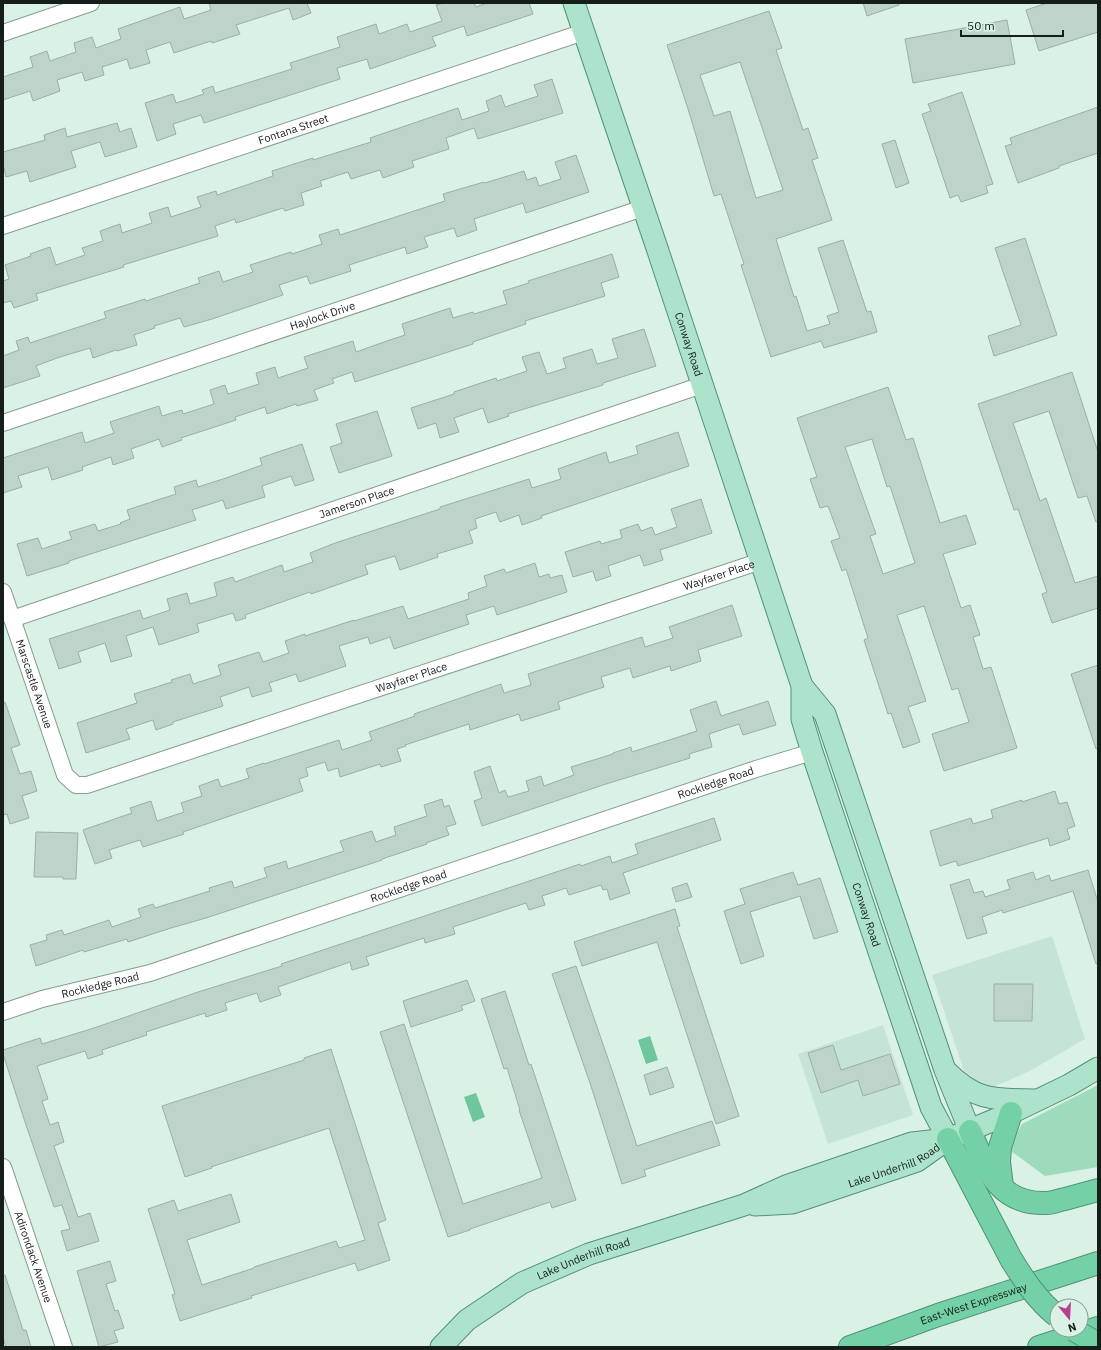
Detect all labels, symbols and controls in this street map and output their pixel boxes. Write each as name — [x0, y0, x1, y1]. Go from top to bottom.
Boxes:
scale bar — [961, 12, 1063, 38]
text: 50 m — [967, 18, 995, 33]
street label: Fontana Street — [256, 111, 330, 147]
street label: Haylock Drive — [288, 298, 357, 333]
street label: Conway Road — [672, 310, 706, 378]
street label: Jamerson Place — [317, 483, 396, 521]
street label: Wayfarer Place — [681, 557, 756, 593]
street label: Marscastle Avenue — [13, 637, 56, 730]
street label: Wayfarer Place — [374, 659, 449, 696]
street label: Rockledge Road — [676, 763, 756, 802]
street label: Rockledge Road — [369, 867, 448, 905]
street label: Conway Road — [849, 881, 884, 948]
street label: Rockledge Road — [60, 969, 141, 1001]
street label: Lake Underhill Road — [846, 1140, 943, 1191]
street label: Adirondack Avenue — [12, 1209, 55, 1304]
street label: Lake Underhill Road — [535, 1234, 632, 1283]
street label: East-West Expressway — [918, 1279, 1029, 1328]
north arrow — [1049, 1298, 1089, 1338]
text: N — [1066, 1320, 1078, 1335]

